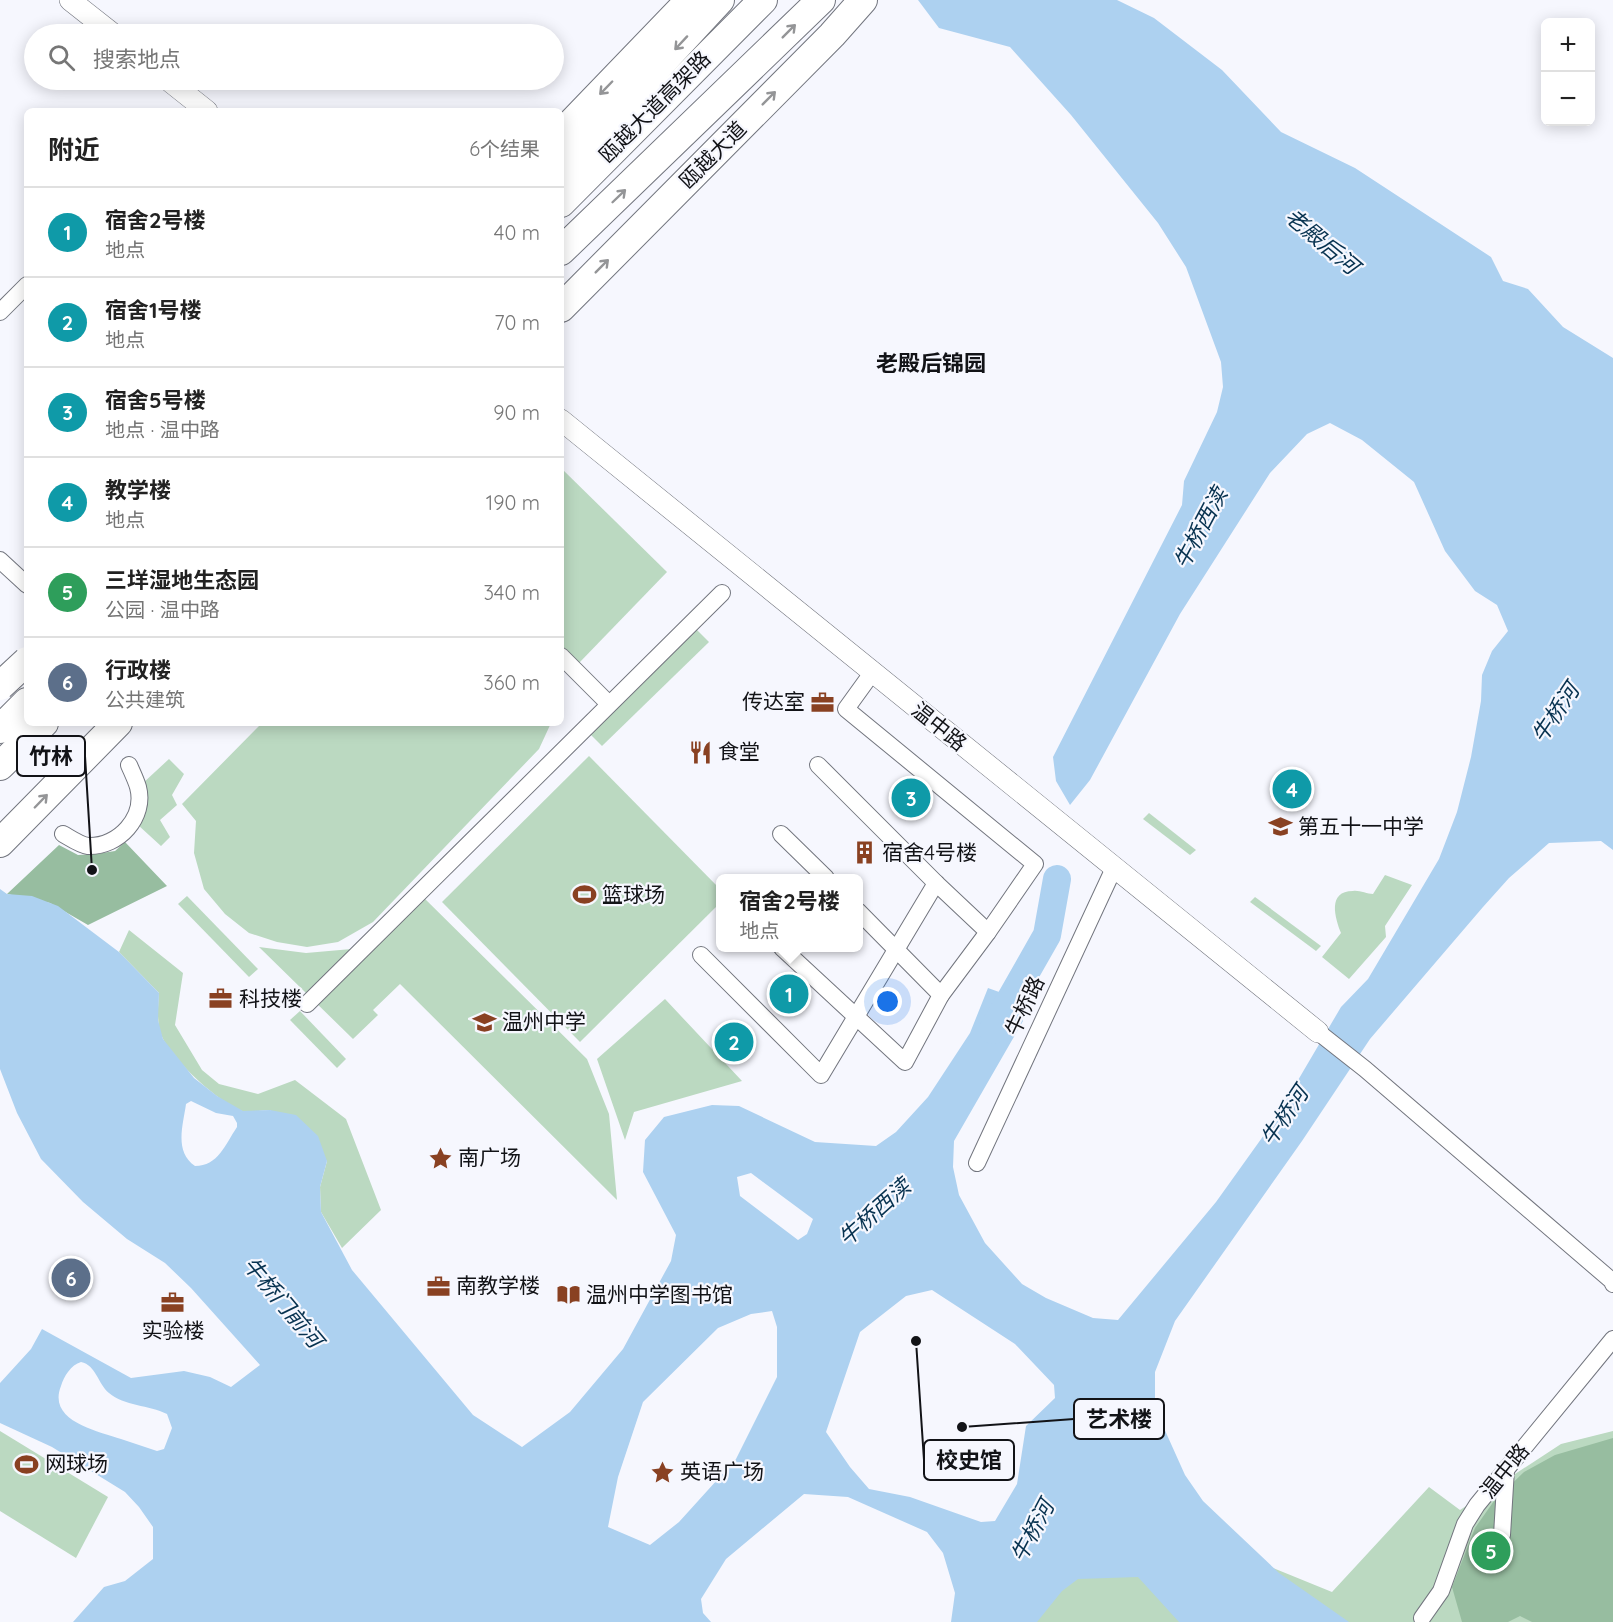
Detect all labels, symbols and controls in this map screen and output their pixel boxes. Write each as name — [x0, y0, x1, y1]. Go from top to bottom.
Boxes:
map controls — [1541, 18, 1595, 126]
button: + — [1541, 18, 1595, 72]
search box — [24, 24, 564, 90]
one-way arrow — [782, 24, 797, 39]
one-way arrow — [674, 35, 688, 50]
icon: search — [45, 41, 78, 74]
text: 搜索地点 — [93, 45, 181, 73]
street label: 瓯越大道高架路 — [594, 46, 716, 168]
button: − — [1541, 72, 1595, 126]
one-way arrow — [599, 80, 613, 95]
one-way arrow — [762, 91, 776, 106]
street label: 瓯越大道 — [674, 116, 752, 194]
text: 附近 — [48, 133, 100, 166]
text: 6个结果 — [469, 136, 540, 161]
one-way arrow — [611, 189, 626, 203]
water label: 老殿后河 — [1279, 202, 1368, 283]
text: 宿舍2号楼 — [105, 206, 206, 234]
text: 1 — [64, 220, 71, 245]
text: 40 m — [494, 220, 540, 245]
text: 地点 — [105, 237, 145, 262]
one-way arrow — [595, 259, 609, 274]
text: 宿舍1号楼 — [105, 296, 202, 324]
text: 2 — [62, 310, 73, 335]
text: 70 m — [494, 310, 540, 335]
text: 地点 — [105, 327, 145, 352]
district label: 老殿后锦园 — [876, 349, 986, 377]
text: 宿舍5号楼 — [105, 386, 206, 414]
text: 3 — [62, 400, 73, 425]
text: 90 m — [493, 400, 540, 425]
text: 地点 · 温中路 — [105, 417, 220, 442]
text: 教学楼 — [105, 476, 171, 504]
water label: 牛桥西渎 — [1167, 481, 1234, 573]
text: 4 — [62, 490, 73, 515]
text: 190 m — [486, 490, 540, 515]
text: 地点 — [105, 507, 145, 532]
text: 三垟湿地生态园 — [105, 566, 259, 594]
text: 5 — [62, 580, 73, 605]
text: 340 m — [483, 580, 540, 605]
text: 公园 · 温中路 — [105, 597, 220, 622]
text: 行政楼 — [105, 656, 171, 684]
text: 6 — [62, 670, 73, 695]
text: 360 m — [483, 670, 540, 695]
water label: 牛桥河 — [1525, 675, 1587, 748]
text: 公共建筑 — [105, 687, 185, 712]
place label: 传达室 — [742, 688, 805, 714]
office icon: 传达室 — [810, 689, 836, 715]
street label: 温中路 — [907, 696, 972, 756]
callout: 竹林 — [17, 736, 85, 776]
place label: 食堂 — [718, 738, 760, 764]
restaurant icon: 食堂 — [687, 739, 713, 765]
text: 竹林 — [29, 742, 73, 770]
pin: 4 — [1272, 766, 1312, 812]
pin: 3 — [892, 776, 930, 820]
one-way arrow — [34, 794, 49, 809]
place label: 第五十一中学 — [1298, 813, 1424, 839]
school or university icon: 第五十一中学 — [1267, 814, 1293, 840]
place label: 宿舍4号楼 — [882, 839, 977, 865]
building icon: 宿舍4号楼 — [851, 840, 877, 866]
popup — [716, 874, 863, 952]
place label: 篮球场 — [602, 881, 665, 907]
sports icon: 篮球场 — [571, 882, 597, 908]
text: 宿舍2号楼 — [739, 887, 840, 915]
text: 地点 — [739, 918, 779, 943]
pin: 1 — [770, 972, 808, 1016]
street label: 牛桥路 — [999, 972, 1049, 1040]
place label: 科技楼 — [239, 985, 302, 1011]
office icon: 科技楼 — [208, 986, 234, 1012]
your location — [873, 987, 902, 1016]
place label: 温州中学 — [502, 1008, 586, 1034]
school or university icon: 温州中学 — [471, 1009, 497, 1035]
pin: 2 — [714, 1020, 754, 1064]
water label: 牛桥河 — [1254, 1078, 1316, 1151]
place label: 南广场 — [458, 1144, 521, 1170]
place icon: 南广场 — [427, 1145, 453, 1171]
water label: 牛桥西渎 — [832, 1171, 918, 1252]
water label: 牛桥门前河 — [237, 1251, 332, 1356]
pin: 6 — [52, 1256, 90, 1300]
place label: 南教学楼 — [456, 1272, 540, 1298]
office icon: 南教学楼 — [425, 1273, 451, 1299]
place label: 温州中学图书馆 — [586, 1281, 733, 1307]
library icon: 温州中学图书馆 — [555, 1282, 581, 1308]
office icon: 实验楼 — [160, 1290, 186, 1316]
place label: 实验楼 — [142, 1317, 205, 1343]
callout: 艺术楼 — [1074, 1399, 1164, 1439]
text: 艺术楼 — [1086, 1405, 1152, 1433]
street label: 温中路 — [1474, 1438, 1534, 1503]
callout: 校史馆 — [924, 1440, 1014, 1480]
text: 校史馆 — [936, 1446, 1002, 1474]
place label: 网球场 — [45, 1450, 108, 1476]
sports icon: 网球场 — [14, 1451, 40, 1477]
place label: 英语广场 — [680, 1458, 764, 1484]
place icon: 英语广场 — [649, 1459, 675, 1485]
water label: 牛桥河 — [1004, 1492, 1062, 1567]
pin: 5 — [1472, 1528, 1510, 1574]

